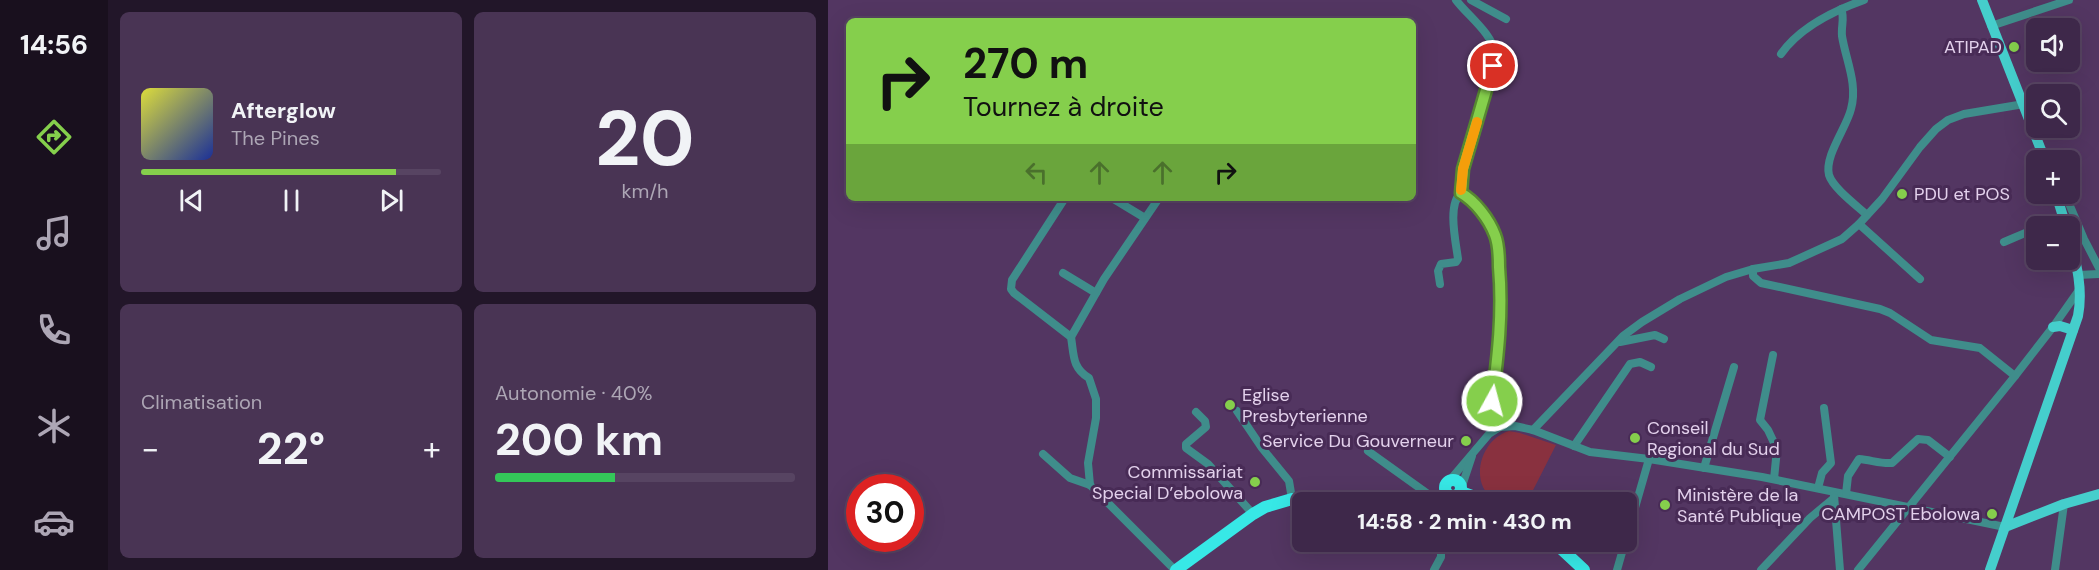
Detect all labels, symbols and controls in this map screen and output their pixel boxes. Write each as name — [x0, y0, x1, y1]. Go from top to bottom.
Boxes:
map controls — [2026, 18, 2080, 270]
button: sound — [2026, 18, 2080, 72]
text: 14:56 — [20, 27, 88, 62]
place label: ATIPAD — [1944, 35, 2002, 59]
text: 270 m — [963, 36, 1088, 91]
pin — [1467, 40, 1518, 91]
marker: ATIPAD — [2007, 40, 2021, 54]
icon: right — [864, 42, 942, 120]
icon: arrive — [1476, 49, 1509, 82]
button: search — [2026, 84, 2080, 138]
text: 20 — [595, 88, 695, 189]
text: Tournez à droite — [963, 89, 1164, 124]
text: Afterglow — [231, 96, 336, 125]
icon: directions — [33, 116, 75, 158]
text: The Pines — [231, 125, 320, 151]
button: + — [2026, 150, 2080, 204]
icon: left — [1020, 156, 1053, 189]
icon: ahead — [1083, 156, 1116, 189]
icon: ahead — [1146, 156, 1179, 189]
icon: right — [1209, 156, 1242, 189]
text: km/h — [621, 178, 669, 204]
place label: PDU et POS — [1914, 182, 2010, 206]
icon: previous — [175, 184, 208, 217]
icon: pause — [275, 184, 308, 217]
icon: next — [375, 184, 408, 217]
marker: PDU et POS — [1895, 187, 1909, 201]
icon: music — [33, 212, 75, 254]
button: − — [2026, 216, 2080, 270]
icon: phone — [33, 309, 75, 351]
position arrow — [1460, 369, 1524, 433]
text: Autonomie · 40% — [495, 380, 652, 406]
place label: Eglise Presbyterienne — [1242, 383, 1368, 428]
text: Climatisation — [141, 389, 262, 415]
marker: Eglise Presbyterienne — [1223, 398, 1237, 412]
icon: climate — [33, 405, 75, 447]
text: 200 km — [495, 410, 663, 469]
place label: Conseil Regional du Sud — [1647, 416, 1780, 461]
text: 22° — [257, 419, 325, 478]
text: − — [141, 427, 159, 470]
text: + — [423, 427, 441, 470]
place label: Service Du Gouverneur — [1262, 429, 1454, 453]
marker: Conseil Regional du Sud — [1628, 431, 1642, 445]
marker: Service Du Gouverneur — [1459, 434, 1473, 448]
place label: Commissariat Special D’ebolowa — [1092, 460, 1243, 505]
speed limit sign: 30 — [846, 474, 924, 552]
marker: Commissariat Special D’ebolowa — [1248, 475, 1262, 489]
place label: Ministère de la Santé Publique — [1677, 483, 1802, 528]
marker: Ministère de la Santé Publique — [1658, 498, 1672, 512]
icon: car — [33, 501, 75, 543]
place label: CAMPOST Ebolowa — [1821, 502, 1980, 526]
text: 14:58 · 2 min · 430 m — [1357, 507, 1572, 536]
marker: CAMPOST Ebolowa — [1985, 507, 1999, 521]

